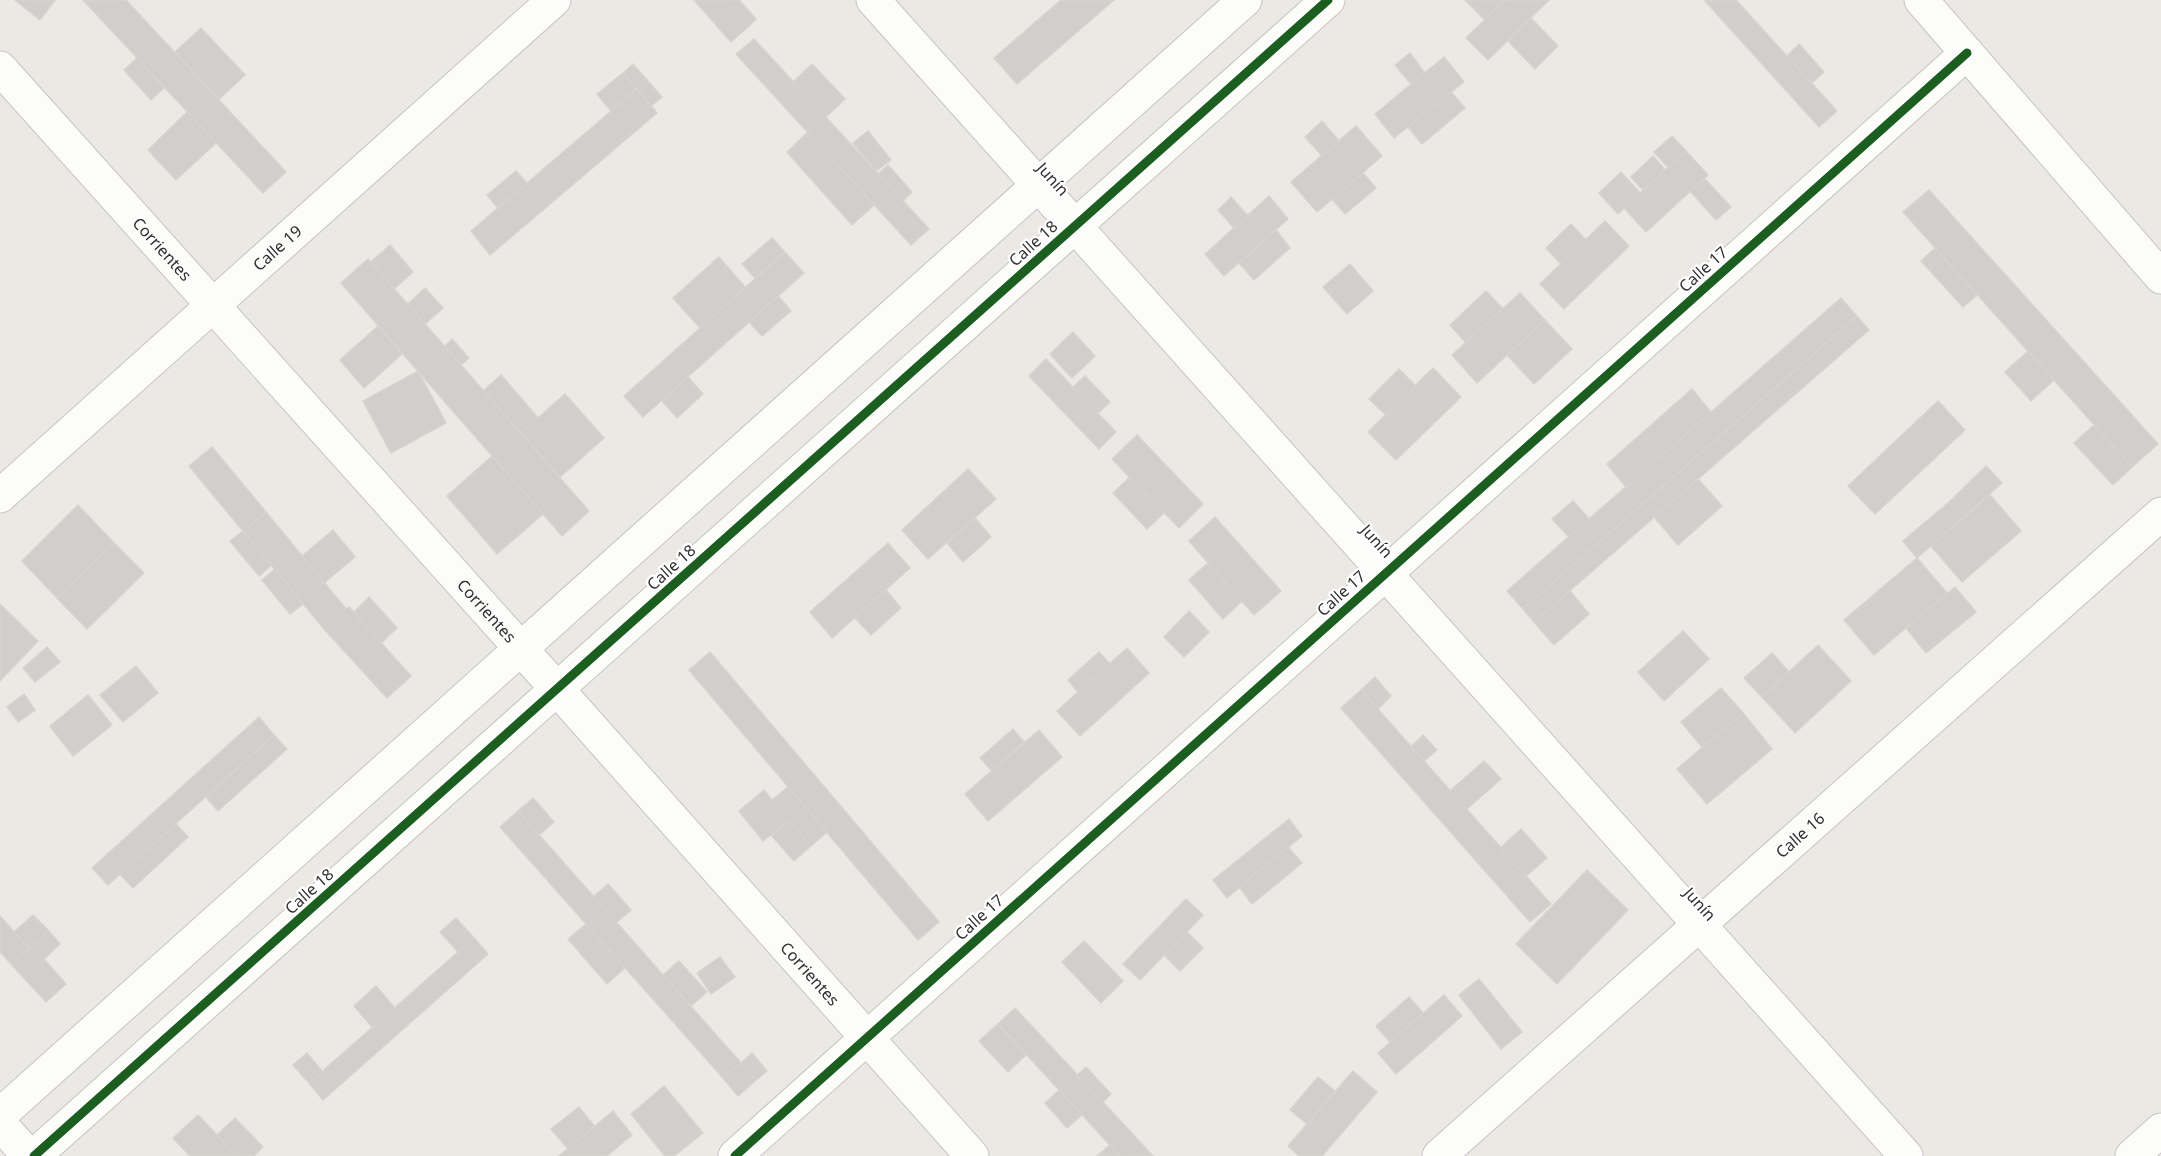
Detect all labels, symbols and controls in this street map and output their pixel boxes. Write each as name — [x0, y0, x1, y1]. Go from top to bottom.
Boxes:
street label: Junín — [1031, 156, 1074, 201]
street label: Corrientes — [128, 212, 197, 285]
street label: Calle 18 — [1004, 215, 1062, 271]
street label: Calle 19 — [248, 220, 306, 276]
street label: Calle 17 — [1674, 241, 1732, 297]
street label: Junín — [1355, 518, 1398, 563]
street label: Calle 18 — [642, 539, 700, 595]
street label: Calle 17 — [1312, 565, 1370, 621]
street label: Corrientes — [452, 574, 521, 647]
street label: Calle 16 — [1771, 807, 1829, 863]
street label: Calle 18 — [280, 863, 338, 919]
street label: Junín — [1678, 881, 1721, 926]
street label: Calle 17 — [950, 889, 1008, 945]
street label: Corrientes — [776, 937, 844, 1010]

